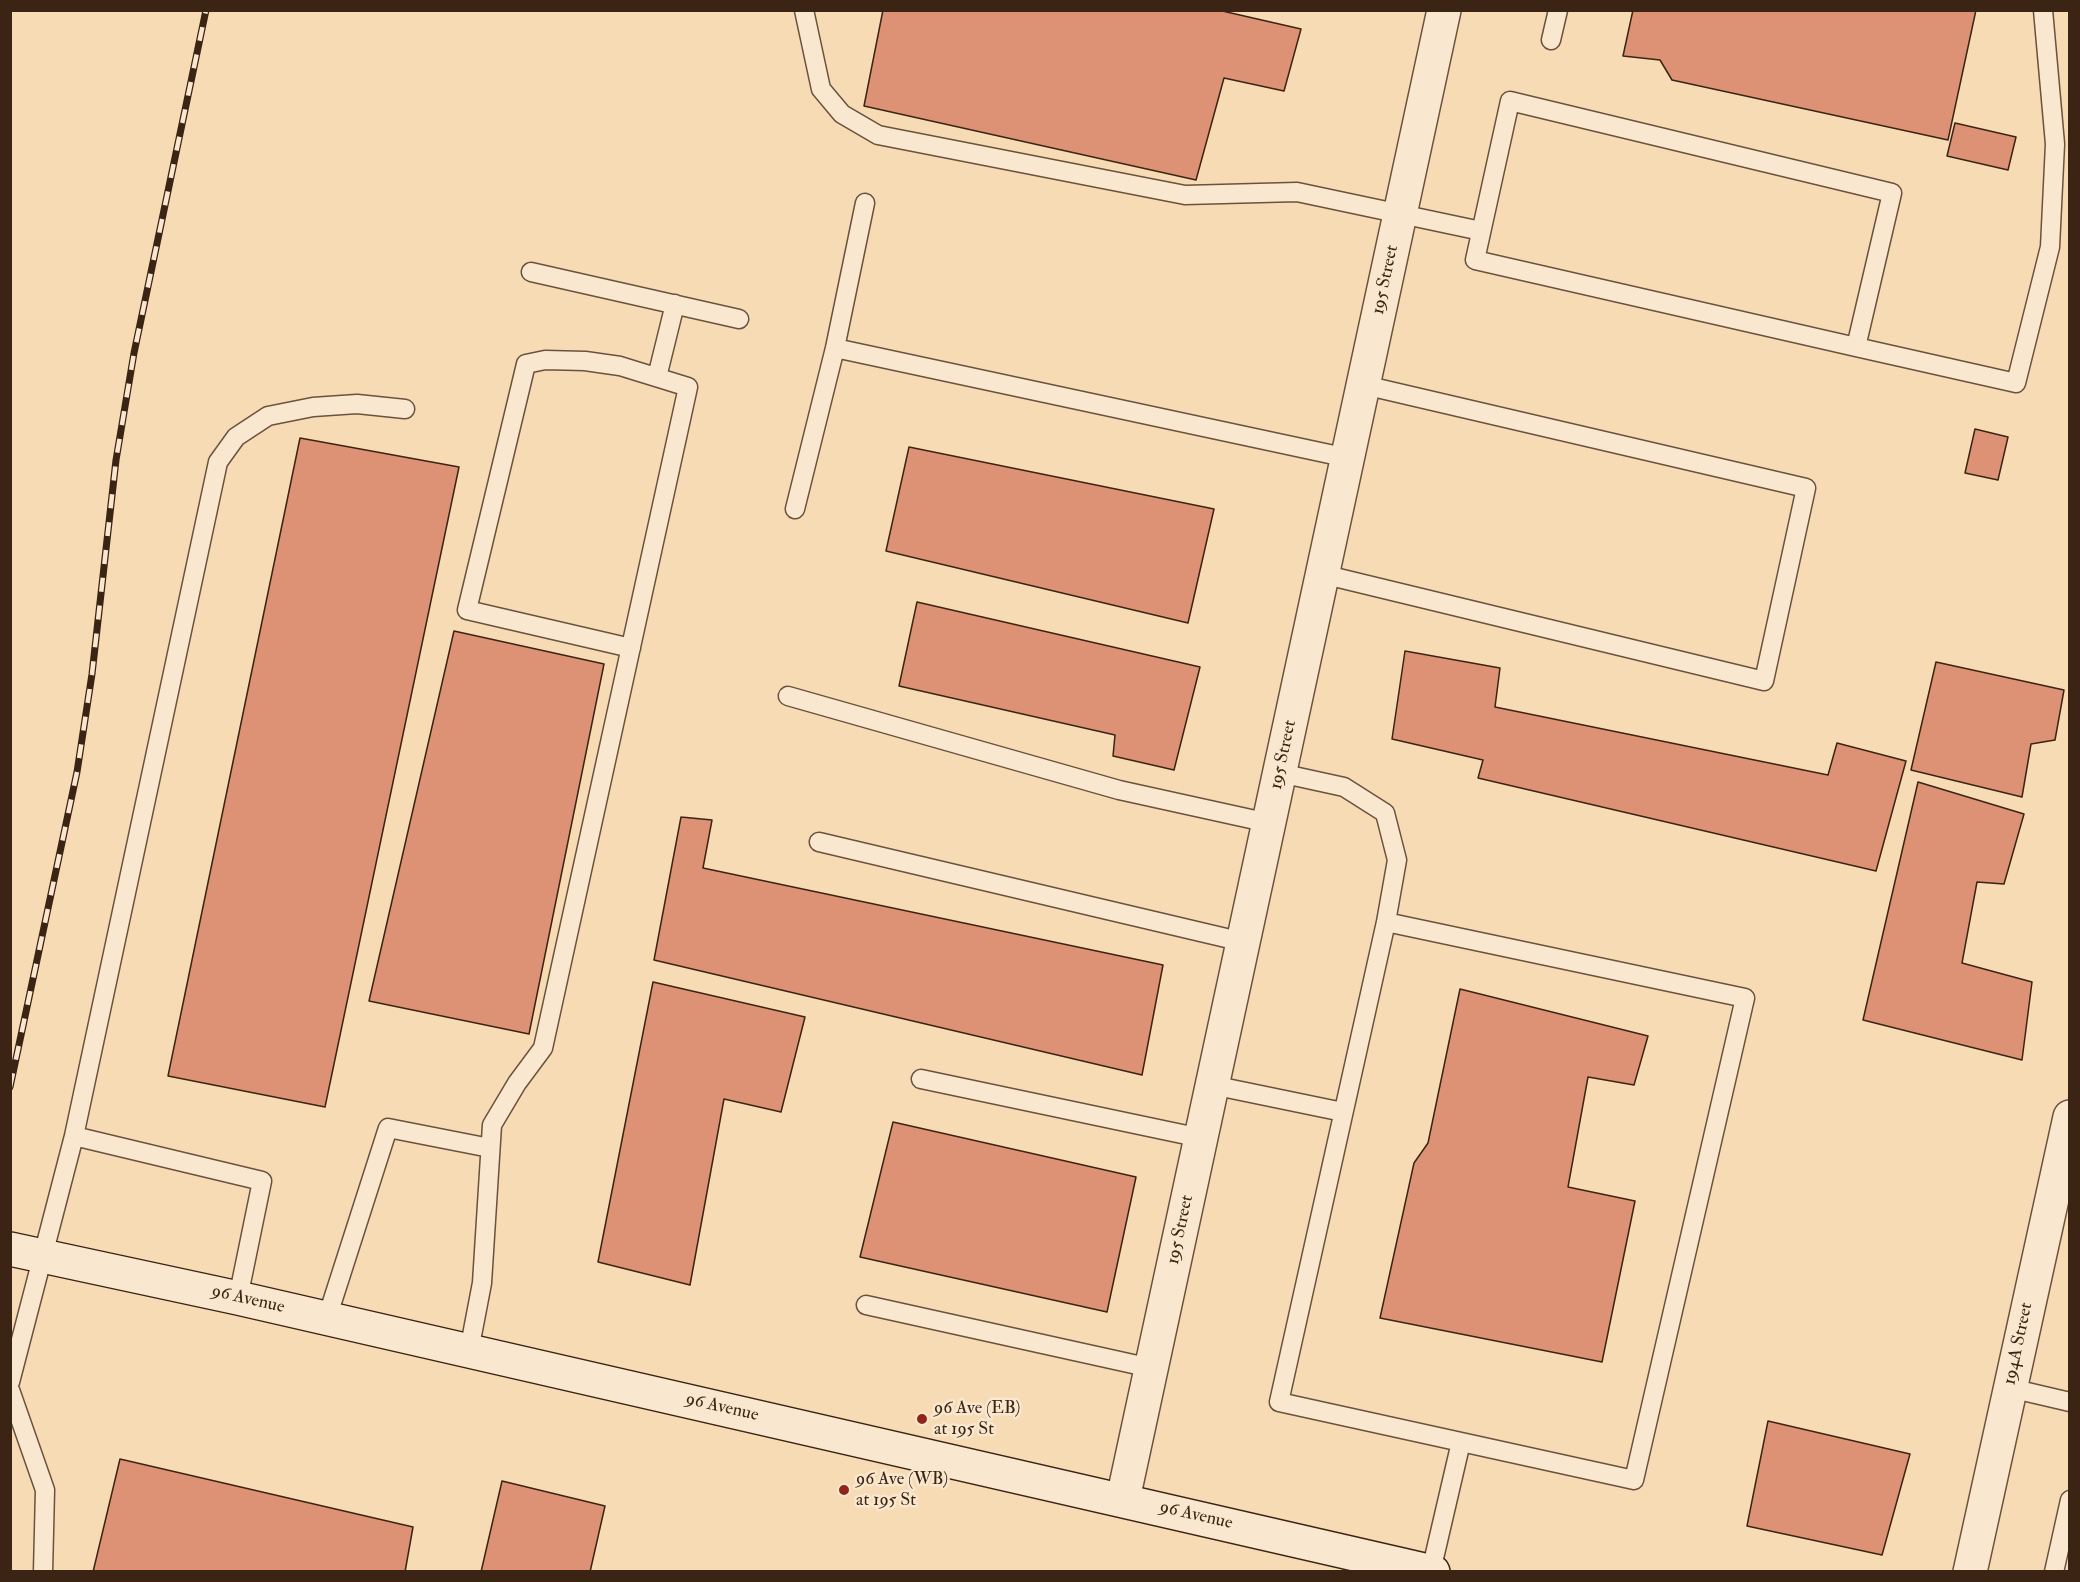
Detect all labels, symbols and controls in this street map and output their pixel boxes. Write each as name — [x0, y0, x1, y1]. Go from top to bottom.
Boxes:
street label: 195 Street — [1368, 243, 1404, 317]
street label: 195 Street — [1266, 718, 1302, 792]
street label: 195 Street — [1163, 1193, 1199, 1267]
street label: 96 Avenue — [209, 1281, 287, 1319]
street label: 194A Street — [2000, 1301, 2038, 1387]
street label: 96 Avenue — [683, 1389, 761, 1427]
place label: 96 Ave (EB) at 195 St — [934, 1398, 1021, 1440]
marker: 96 Ave (EB) at 195 St — [915, 1412, 929, 1426]
place label: 96 Ave (WB) at 195 St — [856, 1469, 948, 1512]
marker: 96 Ave (WB) at 195 St — [837, 1483, 851, 1497]
street label: 96 Avenue — [1157, 1497, 1235, 1535]

